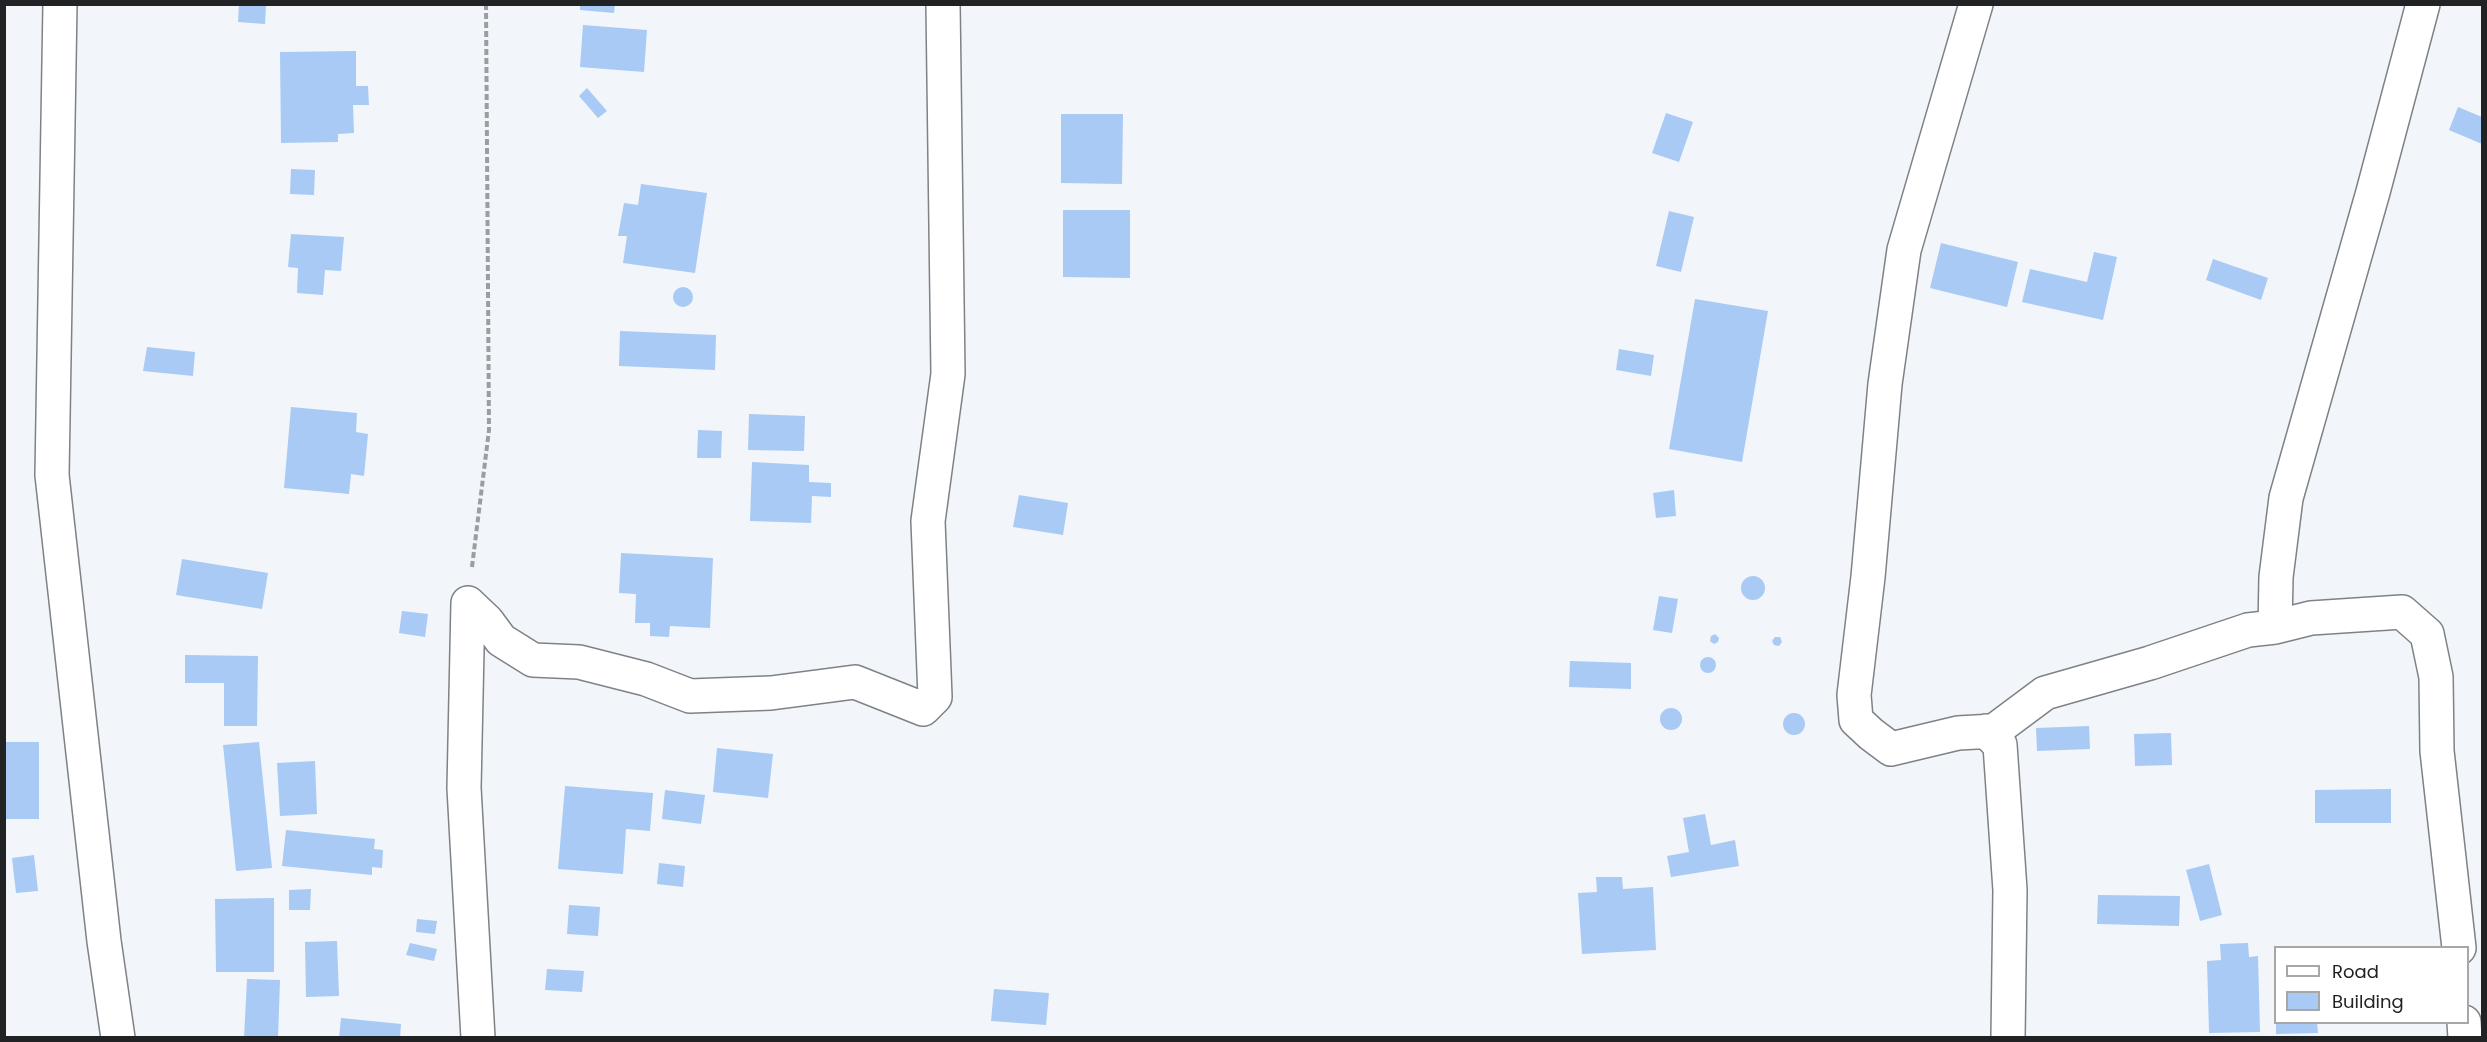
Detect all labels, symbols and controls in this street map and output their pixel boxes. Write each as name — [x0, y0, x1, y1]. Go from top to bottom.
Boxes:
legend — [2274, 946, 2469, 1024]
text: Road — [2332, 959, 2379, 984]
text: Building — [2332, 989, 2404, 1014]

